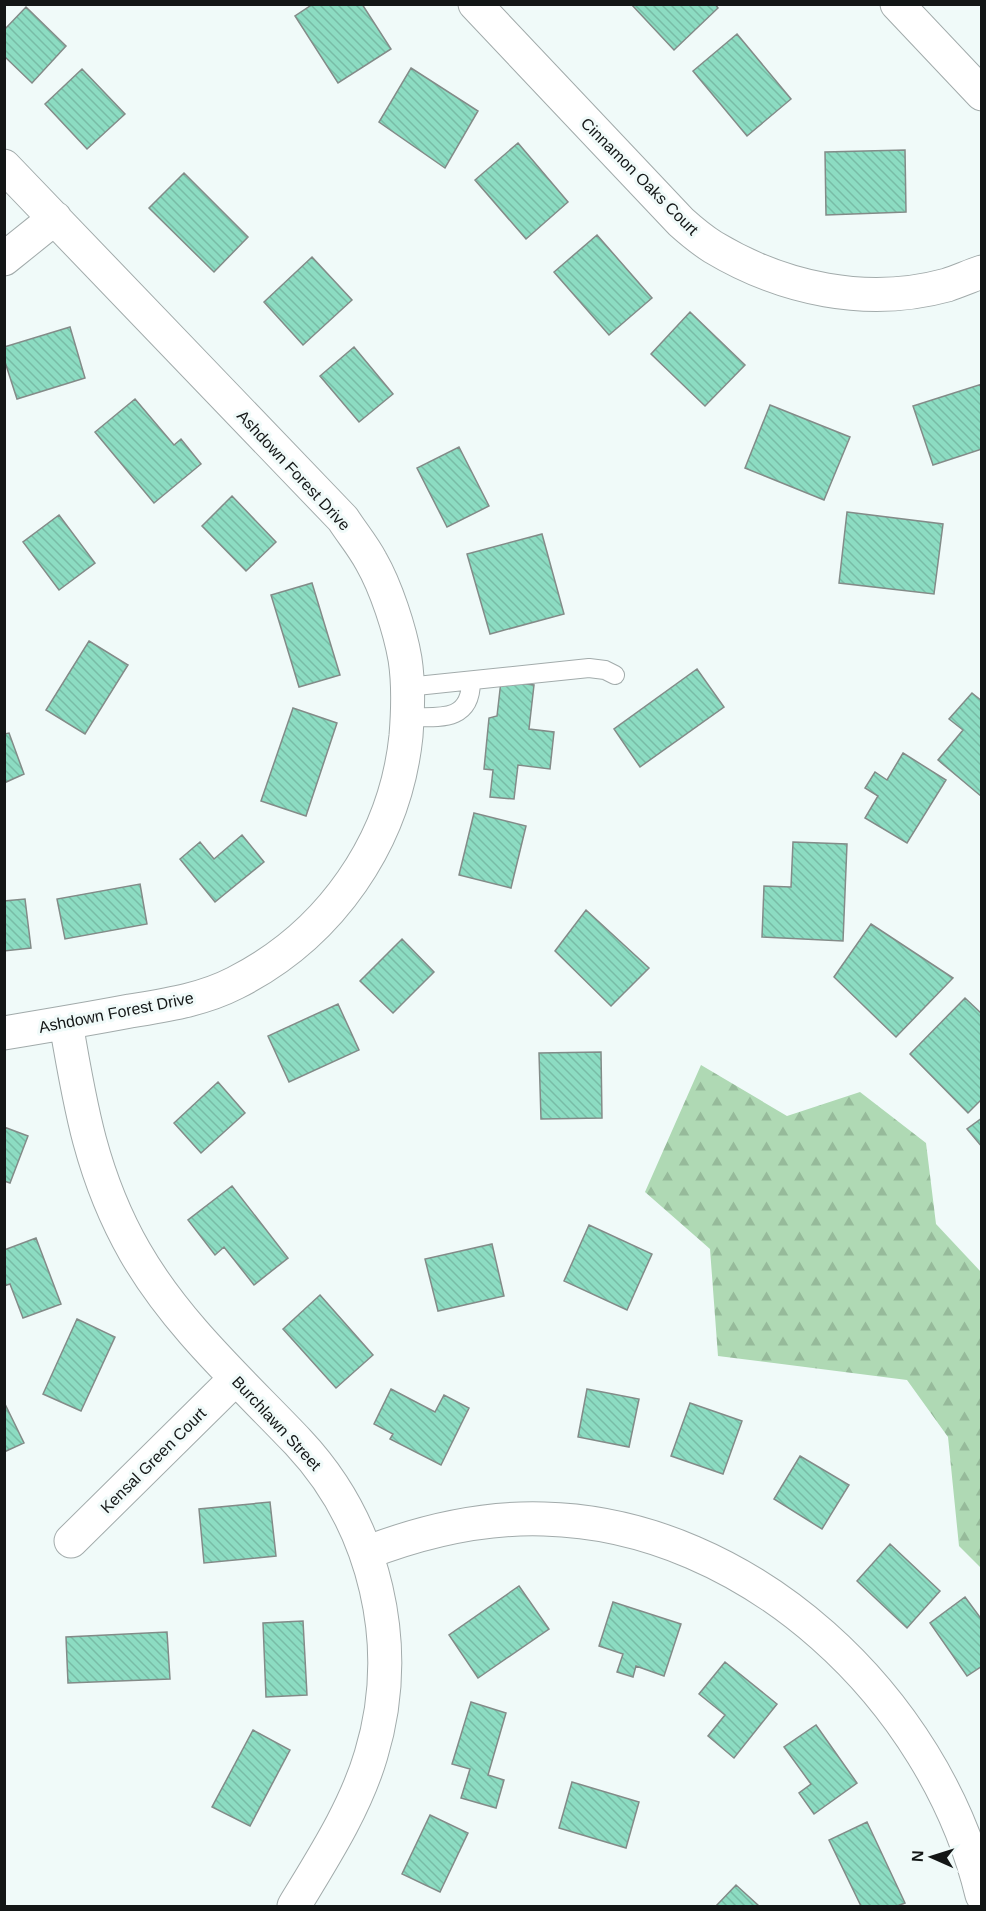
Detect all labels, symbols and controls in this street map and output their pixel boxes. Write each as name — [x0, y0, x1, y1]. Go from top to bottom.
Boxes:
street label: Cinnamon Oaks Court — [578, 114, 702, 239]
street label: Ashdown Forest Drive — [234, 407, 354, 534]
street label: Ashdown Forest Drive — [37, 989, 195, 1036]
street label: Burchlawn Street — [229, 1373, 325, 1474]
street label: Kensal Green Court — [97, 1404, 210, 1516]
north arrow — [902, 1827, 962, 1887]
text: N — [909, 1850, 926, 1862]

